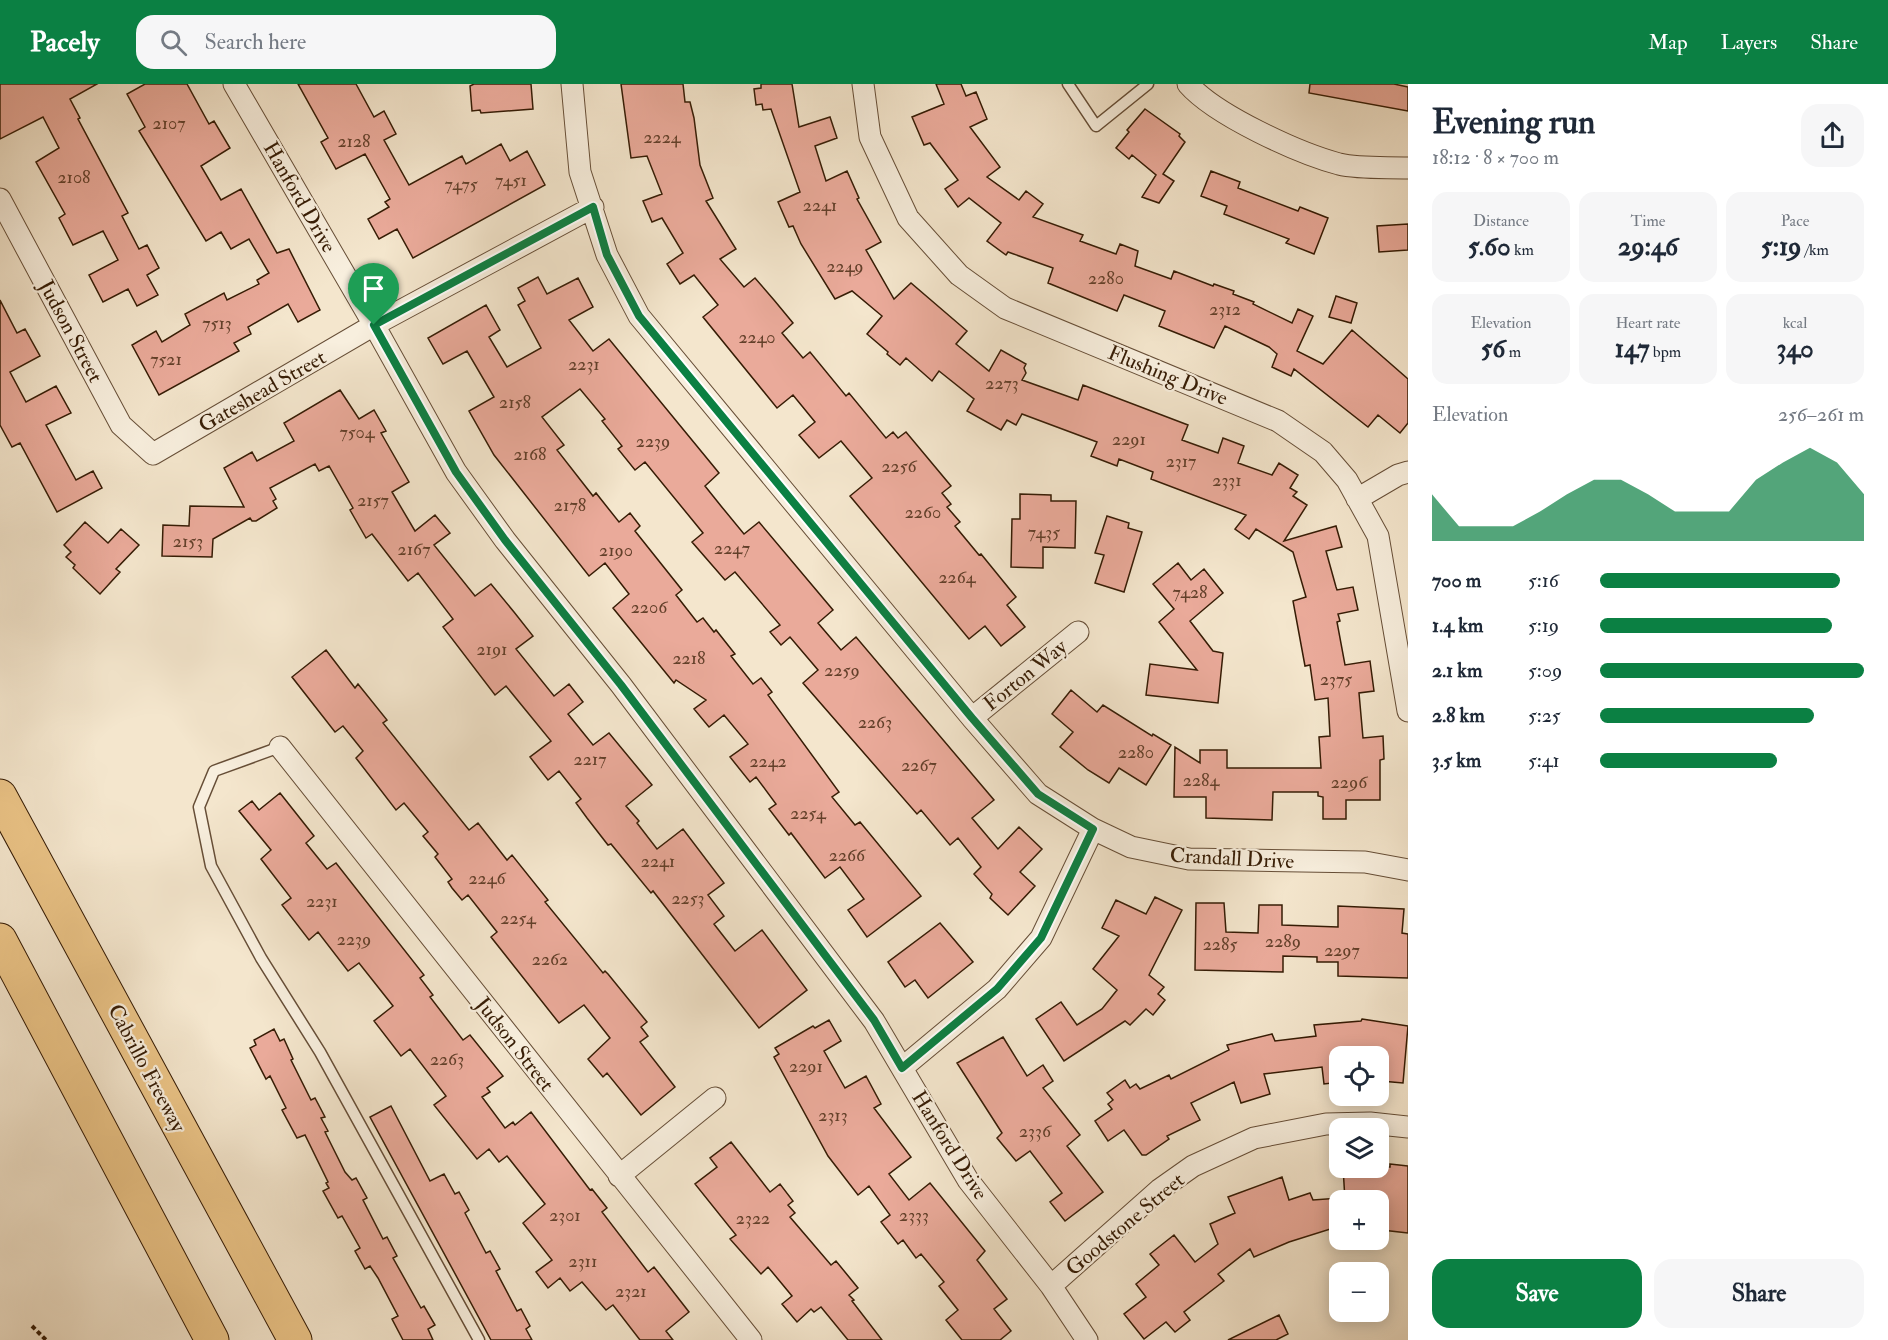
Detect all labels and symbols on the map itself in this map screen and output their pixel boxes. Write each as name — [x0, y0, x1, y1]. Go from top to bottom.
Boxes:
house number: 2107 — [153, 112, 185, 135]
house number: 2224 — [643, 126, 682, 149]
house number: 2128 — [337, 130, 371, 153]
street label: Hanford Drive — [257, 137, 342, 258]
house number: 2108 — [57, 166, 91, 189]
house number: 7451 — [495, 169, 527, 192]
house number: 7475 — [444, 173, 478, 196]
house number: 2241 — [803, 194, 837, 217]
house number: 2249 — [826, 255, 864, 278]
pin — [348, 263, 399, 325]
house number: 2280 — [1088, 267, 1124, 290]
street label: Judson Street — [32, 274, 109, 387]
house number: 2312 — [1209, 298, 1241, 321]
house number: 7513 — [202, 312, 232, 335]
house number: 2240 — [738, 326, 776, 349]
street label: Flushing Drive — [1104, 339, 1232, 412]
street label: Gateshead Street — [194, 344, 331, 439]
house number: 7521 — [150, 348, 182, 371]
house number: 2231 — [568, 353, 600, 376]
house number: 2273 — [985, 372, 1019, 395]
house number: 2158 — [499, 391, 531, 414]
house number: 7504 — [340, 421, 376, 444]
house number: 2291 — [1112, 428, 1146, 451]
house number: 2239 — [636, 430, 670, 453]
house number: 2168 — [514, 443, 547, 466]
house number: 2317 — [1166, 450, 1196, 473]
house number: 2256 — [881, 455, 917, 478]
house number: 2331 — [1212, 469, 1242, 492]
house number: 2157 — [357, 489, 389, 512]
house number: 2178 — [554, 494, 586, 517]
house number: 2260 — [905, 501, 941, 524]
house number: 7435 — [1028, 521, 1060, 544]
house number: 2153 — [173, 530, 203, 553]
house number: 2247 — [714, 537, 750, 560]
house number: 2167 — [398, 538, 430, 561]
house number: 2190 — [599, 539, 633, 562]
house number: 2264 — [938, 566, 977, 589]
house number: 7428 — [1172, 581, 1208, 604]
house number: 2206 — [631, 596, 668, 619]
street label: Forton Way — [978, 633, 1073, 717]
house number: 2191 — [476, 638, 508, 661]
house number: 2218 — [672, 647, 706, 670]
house number: 2259 — [824, 659, 860, 682]
house number: 2375 — [1320, 668, 1352, 691]
house number: 2263 — [858, 711, 892, 734]
house number: 2280 — [1118, 741, 1154, 764]
house number: 2217 — [574, 748, 606, 771]
house number: 2242 — [749, 750, 787, 773]
house number: 2267 — [901, 754, 937, 777]
house number: 2284 — [1183, 769, 1220, 792]
house number: 2296 — [1331, 771, 1368, 794]
house number: 2254 — [790, 802, 827, 825]
street label: Crandall Drive — [1169, 842, 1295, 875]
house number: 2266 — [829, 844, 866, 867]
house number: 2241 — [641, 850, 675, 873]
house number: 2246 — [468, 867, 506, 890]
house number: 2253 — [671, 887, 705, 910]
house number: 2231 — [306, 890, 338, 913]
house number: 2254 — [500, 907, 537, 930]
house number: 2239 — [337, 928, 371, 951]
house number: 2289 — [1265, 930, 1301, 953]
house number: 2285 — [1203, 933, 1237, 956]
house number: 2297 — [1324, 939, 1360, 962]
house number: 2262 — [532, 948, 568, 971]
street label: Judson Street — [469, 991, 560, 1097]
street label: Cabrillo Freeway — [101, 1000, 192, 1138]
house number: 2263 — [430, 1048, 464, 1071]
house number: 2291 — [789, 1055, 823, 1078]
street label: Hanford Drive — [905, 1086, 994, 1205]
house number: 2313 — [818, 1104, 848, 1127]
house number: 2336 — [1019, 1120, 1052, 1143]
street label: Goodstone Street — [1060, 1167, 1190, 1282]
house number: 2301 — [549, 1204, 581, 1227]
house number: 2333 — [899, 1204, 929, 1227]
house number: 2322 — [736, 1207, 770, 1230]
house number: 2311 — [569, 1250, 597, 1273]
house number: 2321 — [615, 1280, 647, 1303]

